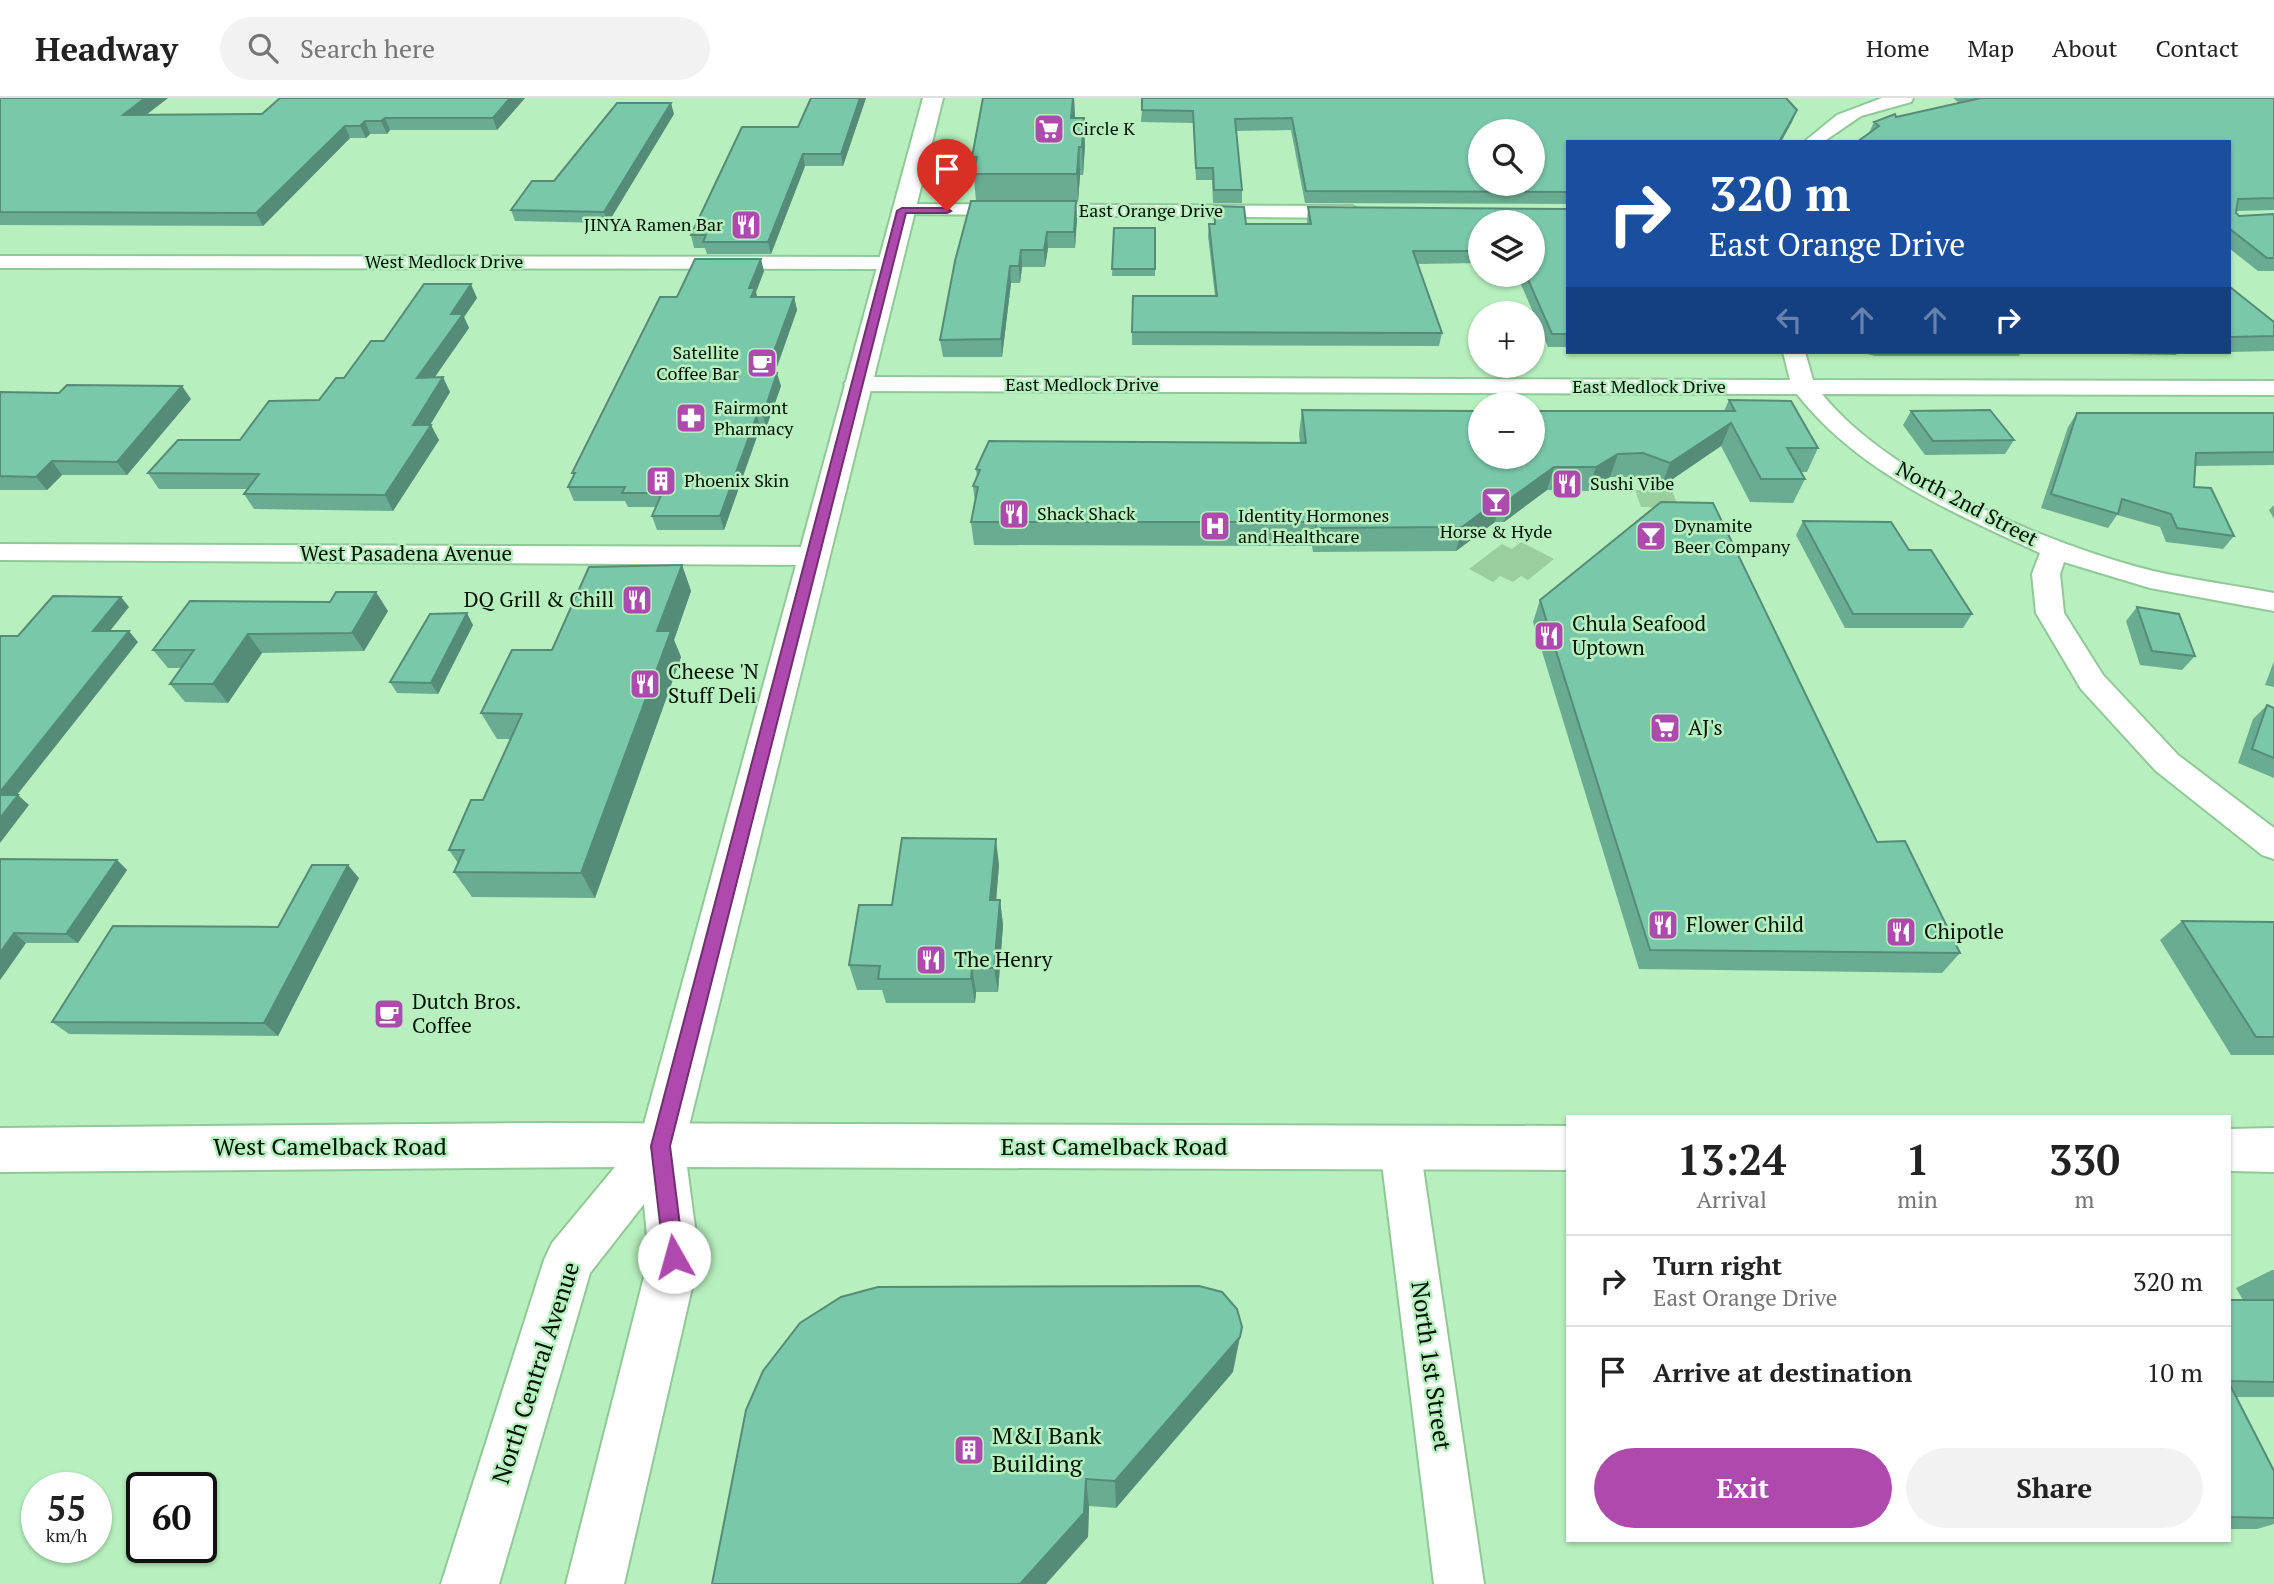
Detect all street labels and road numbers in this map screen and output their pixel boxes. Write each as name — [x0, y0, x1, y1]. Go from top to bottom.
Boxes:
street label: East Orange Drive — [1079, 198, 1223, 222]
street label: West Medlock Drive — [365, 249, 523, 273]
street label: East Medlock Drive — [1005, 372, 1159, 396]
street label: East Medlock Drive — [1572, 374, 1726, 398]
street label: North 2nd Street — [1892, 454, 2043, 552]
street label: West Pasadena Avenue — [300, 539, 512, 567]
street label: West Camelback Road — [213, 1130, 447, 1162]
street label: East Camelback Road — [1001, 1130, 1227, 1162]
street label: North Central Avenue — [484, 1258, 586, 1488]
street label: North 1st Street — [1404, 1279, 1460, 1453]

